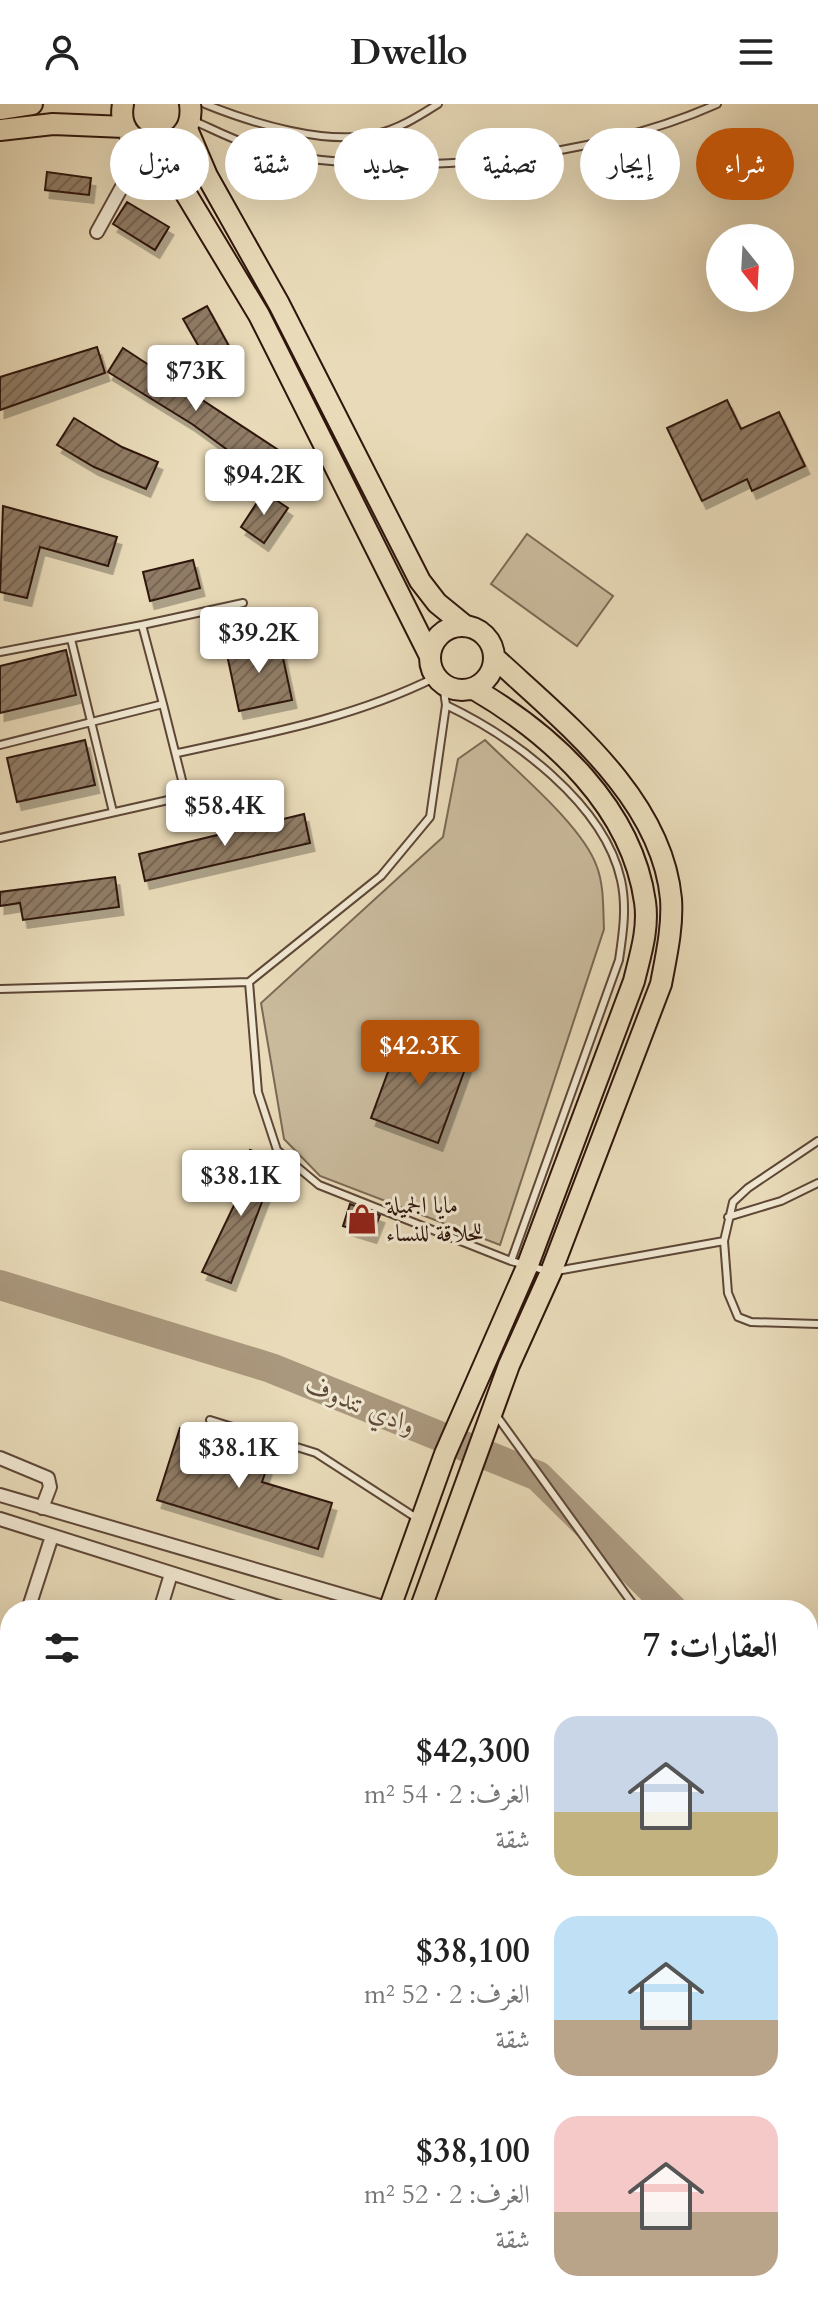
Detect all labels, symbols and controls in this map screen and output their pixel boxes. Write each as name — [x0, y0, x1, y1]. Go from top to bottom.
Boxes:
text: Dwello — [350, 28, 468, 77]
icon: person — [40, 30, 84, 74]
icon: menu — [734, 30, 778, 74]
chip: منزل — [110, 128, 209, 200]
chip: شقة — [225, 128, 318, 200]
chip: جديد — [334, 128, 439, 200]
chip: تصفية — [455, 128, 564, 200]
chip: إيجار — [580, 128, 680, 200]
chip: شراء — [696, 128, 794, 200]
north arrow — [706, 224, 794, 312]
map controls — [706, 224, 794, 312]
pin: $73K — [149, 345, 243, 413]
text: $73K — [165, 353, 227, 388]
pin: $94.2K — [199, 449, 329, 517]
text: $94.2K — [223, 457, 305, 492]
pin: $39.2K — [194, 607, 324, 675]
text: $39.2K — [218, 615, 300, 650]
pin: $58.4K — [160, 780, 290, 848]
text: $58.4K — [184, 788, 266, 823]
pin: $42.3K — [355, 1020, 485, 1088]
text: $42.3K — [379, 1028, 461, 1063]
pin: $38.1K — [176, 1150, 306, 1218]
text: $38.1K — [200, 1158, 282, 1193]
place label: مايا الجميلة للحلاقة للنساء — [385, 1189, 484, 1250]
shop icon: مايا الجميلة للحلاقة للنساء — [345, 1202, 379, 1236]
water label: وادي تندوف — [300, 1367, 421, 1446]
pin: $38.1K — [174, 1422, 304, 1490]
text: $38.1K — [198, 1430, 280, 1465]
text: العقارات: 7 — [643, 1622, 778, 1668]
icon: filters — [40, 1626, 84, 1670]
text: $42,300 — [416, 1728, 530, 1774]
icon: home — [618, 1748, 714, 1844]
text: الغرف: 2 · 54 m² — [364, 1777, 530, 1812]
text: شقة — [496, 1822, 530, 1857]
text: $38,100 — [416, 1928, 530, 1974]
icon: home — [618, 1948, 714, 2044]
text: الغرف: 2 · 52 m² — [364, 1977, 530, 2012]
text: شقة — [496, 2022, 530, 2057]
text: $38,100 — [416, 2128, 530, 2174]
icon: home — [618, 2148, 714, 2244]
text: الغرف: 2 · 52 m² — [364, 2177, 530, 2212]
text: شقة — [496, 2222, 530, 2257]

